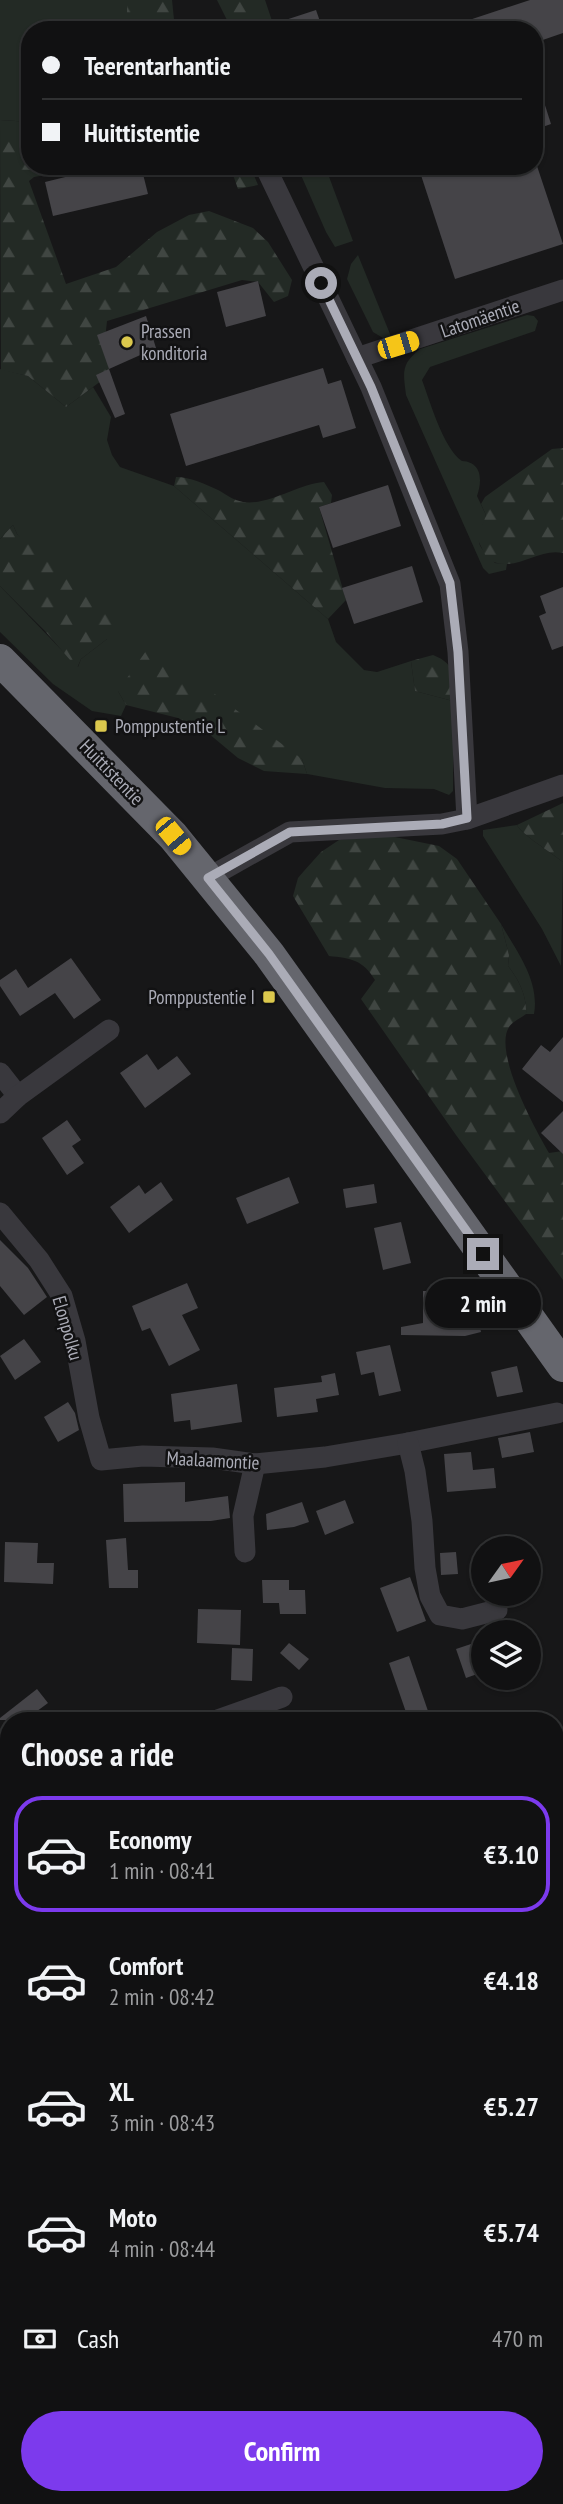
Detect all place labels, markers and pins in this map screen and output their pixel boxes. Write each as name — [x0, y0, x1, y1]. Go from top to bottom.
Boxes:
place label: Prassen konditoria — [141, 319, 207, 365]
marker: Prassen konditoria — [119, 334, 135, 350]
place label: Pomppustentie L — [115, 714, 225, 738]
marker: Pomppustentie L — [93, 718, 109, 734]
place label: Pomppustentie I — [148, 985, 255, 1009]
marker: Pomppustentie I — [261, 989, 277, 1005]

